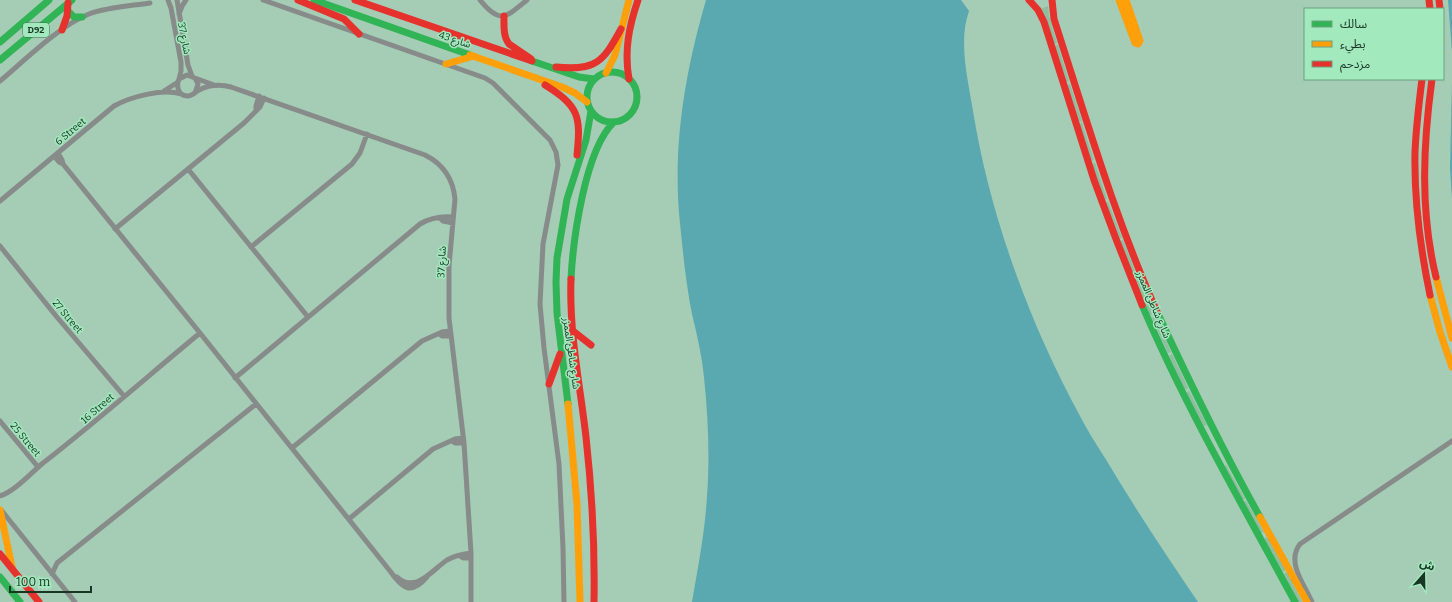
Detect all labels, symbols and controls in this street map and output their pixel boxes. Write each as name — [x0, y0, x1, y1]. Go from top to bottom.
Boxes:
legend — [1304, 8, 1444, 80]
text: سالك — [1340, 17, 1367, 31]
street label: شارع 37 — [174, 21, 193, 55]
road number: D92 — [23, 23, 49, 37]
street label: شارع 43 — [437, 29, 472, 52]
text: بطيء — [1340, 37, 1366, 54]
text: مزدحم — [1340, 57, 1370, 73]
street label: 6 Street — [53, 115, 89, 148]
street label: شارع 37 — [435, 245, 450, 279]
street label: شارع شاطئ الممزر — [1132, 268, 1173, 341]
street label: 27 Street — [50, 297, 85, 336]
street label: شارع شاطئ الممزر — [559, 315, 582, 390]
street label: 16 Street — [79, 391, 117, 426]
street label: 25 Street — [7, 420, 43, 459]
north arrow — [1404, 554, 1444, 594]
text: ش — [1418, 556, 1437, 574]
scale bar — [10, 568, 91, 594]
text: 100 m — [16, 575, 51, 589]

